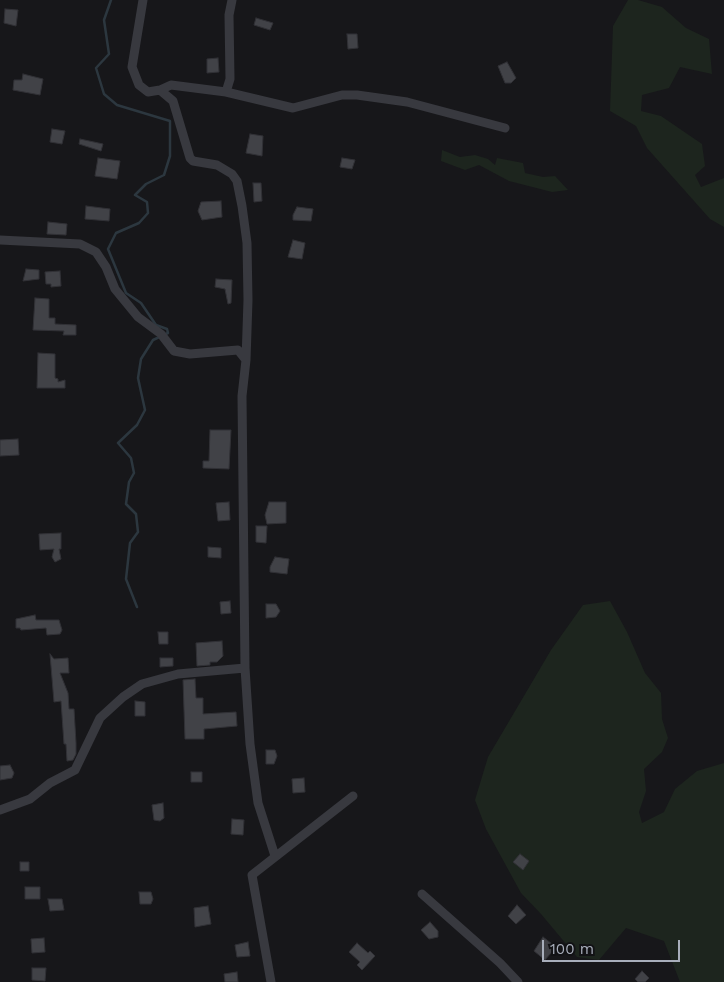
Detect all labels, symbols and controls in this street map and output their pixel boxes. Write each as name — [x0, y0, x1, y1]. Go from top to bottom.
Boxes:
scale bar — [544, 930, 682, 962]
text: 100 m — [550, 940, 594, 958]

